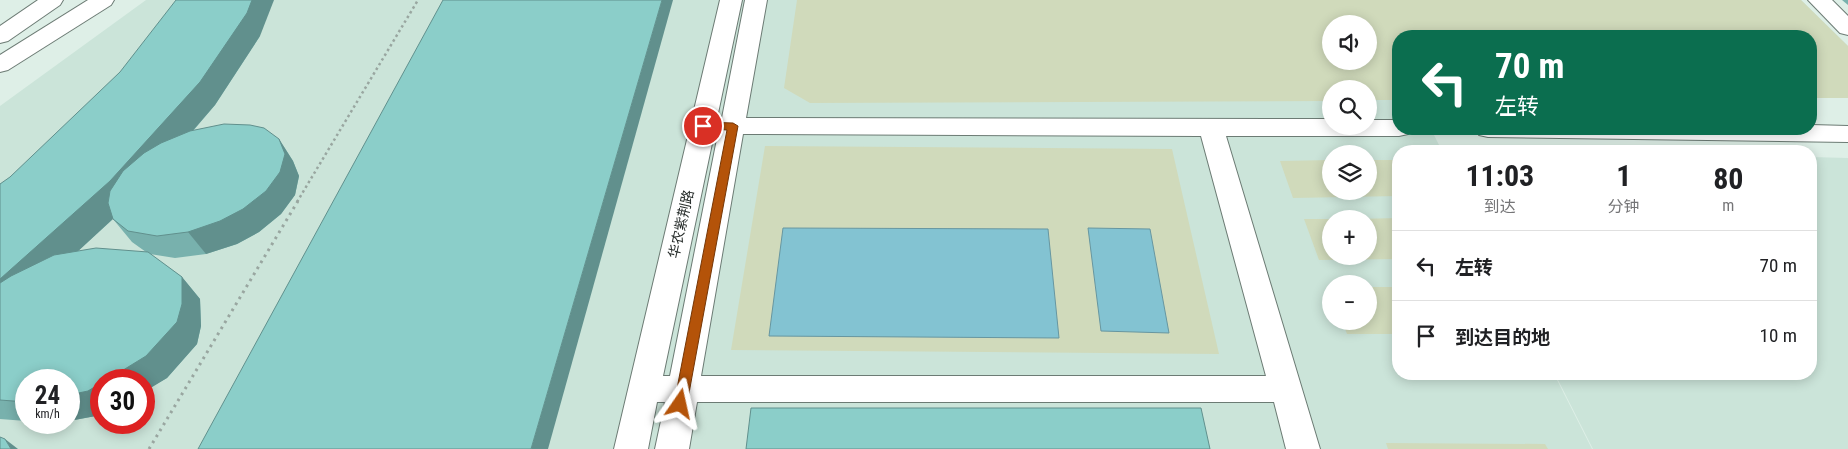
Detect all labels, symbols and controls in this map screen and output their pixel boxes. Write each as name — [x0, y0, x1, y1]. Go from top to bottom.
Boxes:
map controls — [1322, 15, 1377, 330]
button: sound — [1322, 15, 1377, 70]
text: 70 m — [1495, 46, 1564, 87]
icon: left — [1412, 50, 1477, 115]
button: search — [1322, 80, 1377, 135]
text: 左转 — [1495, 94, 1539, 119]
pin — [682, 105, 724, 147]
icon: arrive — [689, 112, 717, 140]
button: layers — [1322, 145, 1377, 200]
text: 11:03 — [1465, 158, 1534, 193]
text: 1 — [1616, 158, 1631, 193]
text: 80 — [1713, 161, 1744, 196]
street label: 华农紫荆路 — [665, 188, 697, 260]
text: m — [1722, 196, 1734, 215]
text: 到达 — [1484, 197, 1516, 216]
text: 分钟 — [1608, 197, 1640, 216]
button: + — [1322, 210, 1377, 265]
icon: left — [1412, 252, 1440, 280]
text: 70 m — [1760, 254, 1797, 277]
text: 左转 — [1455, 256, 1493, 279]
button: − — [1322, 275, 1377, 330]
icon: arrive — [1412, 322, 1440, 350]
text: 10 m — [1760, 324, 1797, 347]
text: 到达目的地 — [1455, 326, 1550, 349]
speed limit sign: 30 — [90, 369, 155, 434]
position arrow — [653, 377, 705, 429]
text: 24 — [35, 381, 60, 410]
text: km/h — [35, 407, 60, 421]

